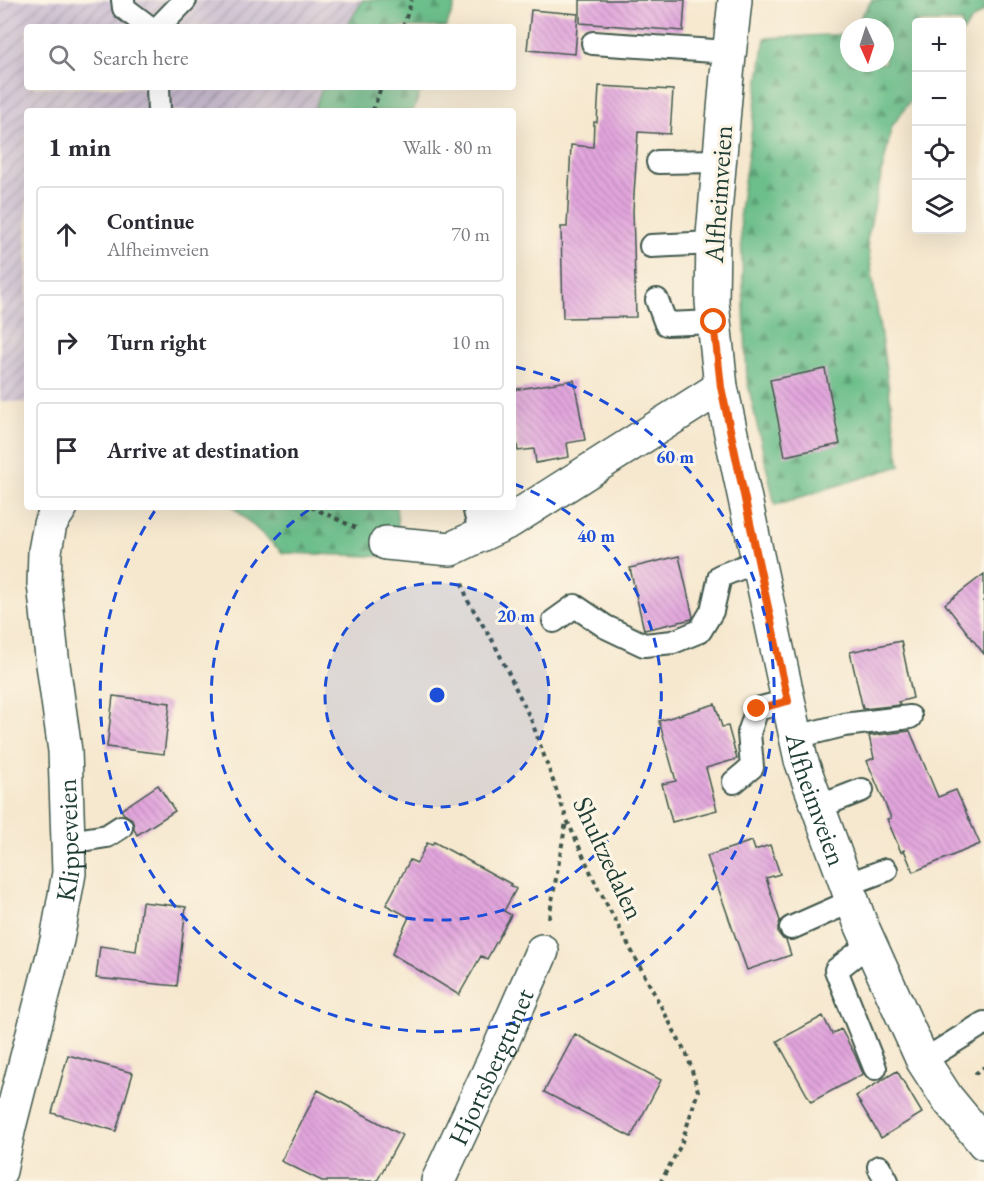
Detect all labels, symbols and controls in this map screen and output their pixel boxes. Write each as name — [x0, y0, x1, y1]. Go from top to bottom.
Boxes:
north arrow — [840, 18, 894, 72]
map controls — [912, 18, 966, 234]
button: + — [912, 18, 966, 72]
search box — [24, 24, 516, 90]
icon: search — [45, 41, 78, 74]
text: Search here — [93, 43, 188, 72]
button: − — [912, 72, 966, 126]
street label: Alfheimveien — [696, 124, 740, 265]
button: locate — [912, 126, 966, 180]
text: 1 min — [48, 130, 111, 164]
text: Walk · 80 m — [403, 134, 492, 160]
button: layers — [912, 180, 966, 234]
text: Continue — [107, 207, 194, 236]
icon: ahead — [50, 218, 83, 251]
text: 70 m — [451, 221, 490, 247]
text: Alfheimveien — [107, 236, 209, 262]
route start — [700, 308, 726, 334]
icon: right — [50, 326, 83, 359]
text: Turn right — [107, 328, 206, 357]
text: 10 m — [451, 329, 490, 355]
icon: arrive — [50, 434, 83, 467]
text: Arrive at destination — [107, 436, 299, 465]
text: 60 m — [656, 445, 694, 468]
text: 40 m — [577, 524, 615, 547]
text: 20 m — [497, 604, 535, 627]
centre of rings — [427, 685, 447, 705]
route end — [743, 695, 769, 721]
street label: Alfheimveien — [778, 729, 855, 870]
street label: Klippeveien — [47, 778, 87, 904]
street label: Shultzedalen — [565, 791, 653, 925]
street label: Hjortsbergtunet — [440, 982, 541, 1151]

